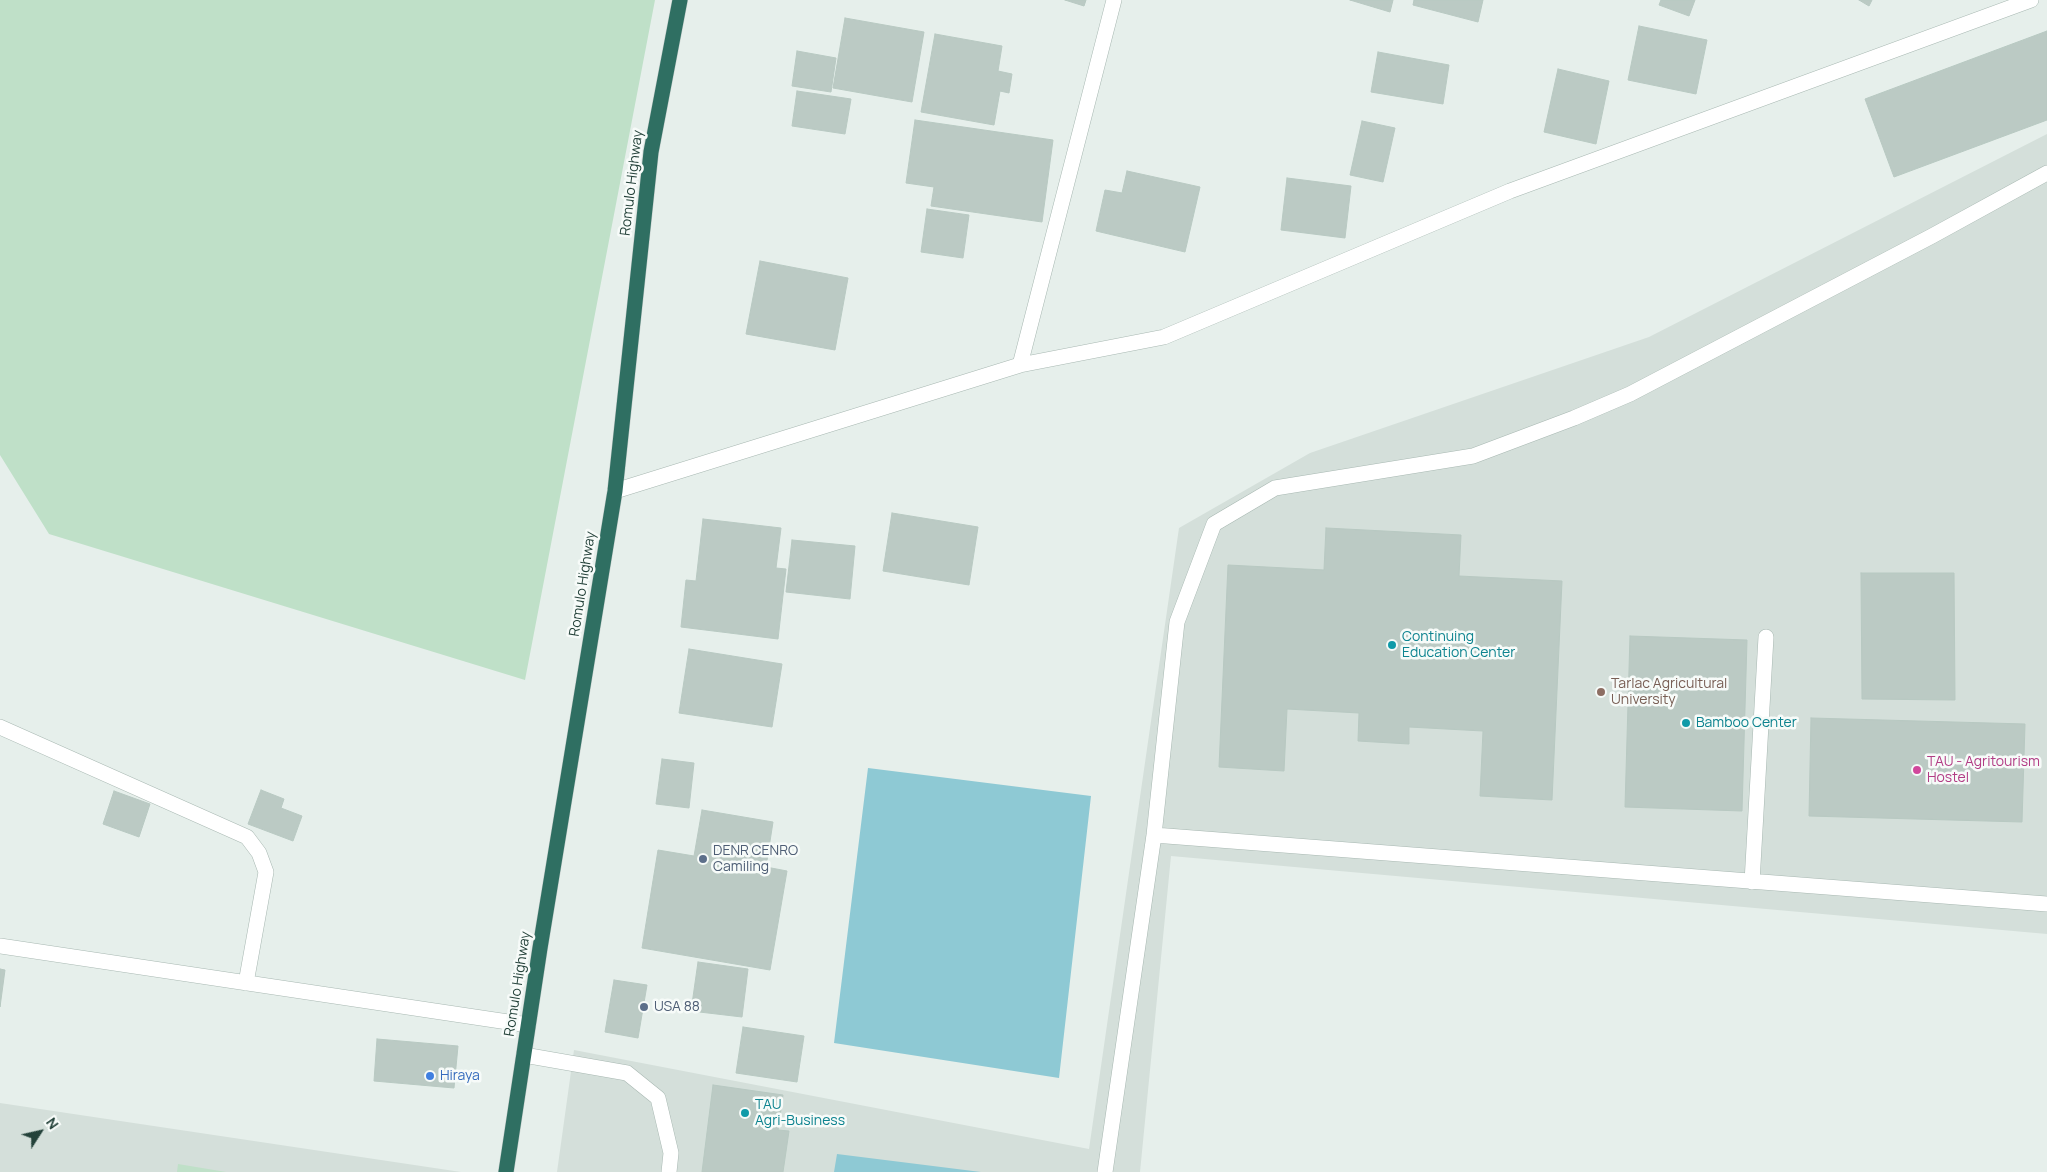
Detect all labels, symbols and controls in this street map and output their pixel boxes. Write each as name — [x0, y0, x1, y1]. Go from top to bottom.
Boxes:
street label: Romulo Highway — [617, 129, 647, 237]
street label: Romulo Highway — [566, 530, 600, 638]
place label: Continuing Education Center — [1402, 629, 1515, 662]
marker: Continuing Education Center — [1386, 639, 1398, 651]
place label: Tarlac Agricultural University — [1611, 676, 1727, 709]
marker: Tarlac Agricultural University — [1595, 686, 1607, 698]
place label: Bamboo Center — [1696, 715, 1797, 731]
marker: Bamboo Center — [1680, 717, 1692, 729]
place label: TAU - Agritourism Hostel — [1927, 754, 2040, 786]
marker: TAU - Agritourism Hostel — [1911, 764, 1923, 776]
place label: DENR CENRO Camiling — [713, 843, 798, 876]
marker: DENR CENRO Camiling — [697, 853, 709, 865]
street label: Romulo Highway — [501, 930, 535, 1038]
place label: USA 88 — [654, 999, 700, 1015]
marker: USA 88 — [638, 1001, 650, 1013]
place label: Hiraya — [440, 1068, 480, 1084]
marker: Hiraya — [424, 1070, 436, 1082]
place label: TAU Agri-Business — [755, 1097, 845, 1130]
north arrow — [15, 1107, 65, 1157]
marker: TAU Agri-Business — [739, 1107, 751, 1119]
text: N — [42, 1114, 63, 1133]

